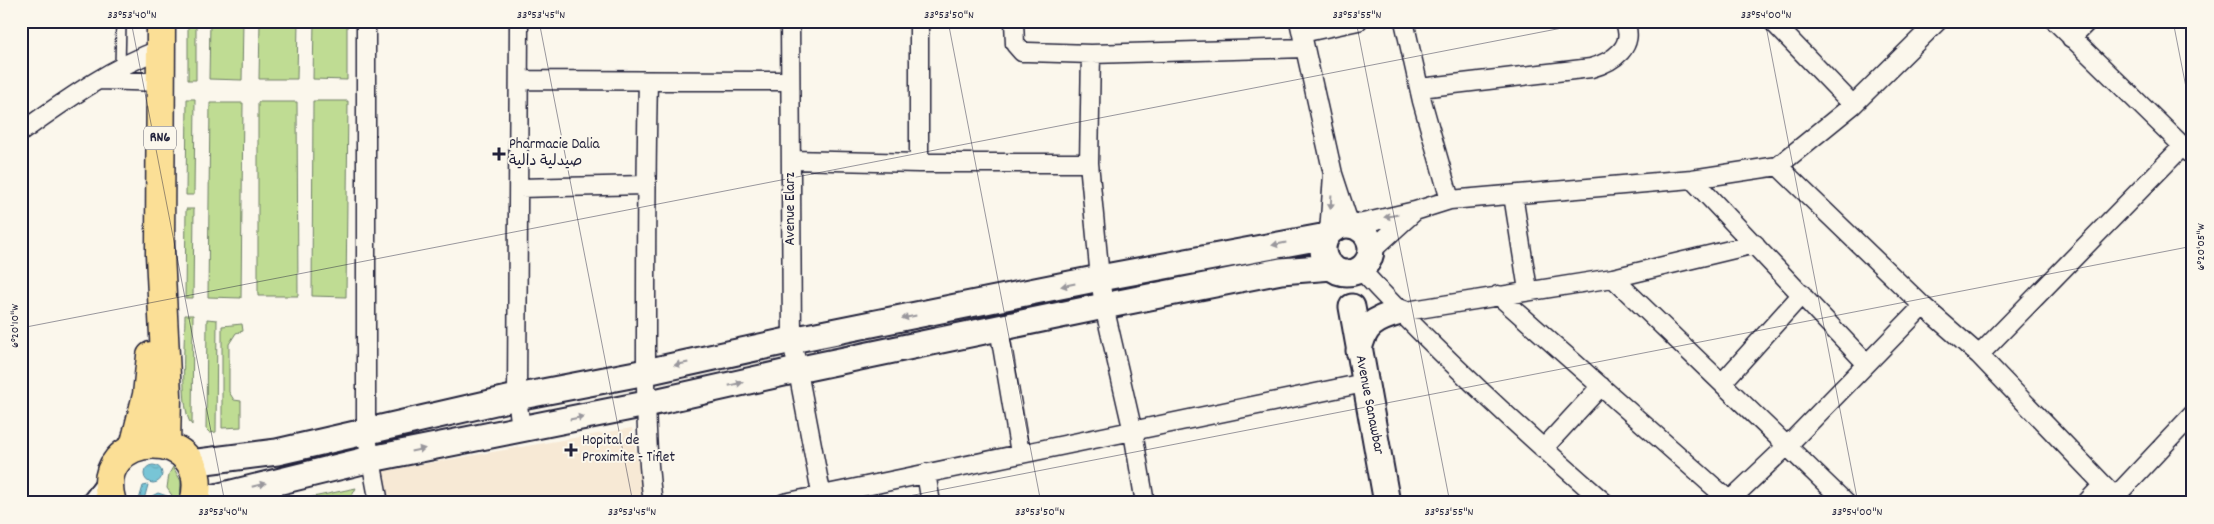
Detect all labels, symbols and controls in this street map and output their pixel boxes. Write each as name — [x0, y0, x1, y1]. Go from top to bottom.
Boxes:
text: 33°53'40"N — [107, 7, 157, 24]
text: 33°53'45"N — [517, 7, 565, 24]
text: 33°53'50"N — [924, 7, 974, 24]
text: 33°53'55"N — [1332, 7, 1382, 24]
text: 33°54'00"N — [1741, 7, 1791, 24]
road number: RN6 — [144, 126, 176, 150]
place label: Pharmacie Dalia صيدلية دالية — [509, 134, 601, 173]
marker: Pharmacie Dalia صيدلية دالية — [493, 148, 505, 160]
street label: Avenue Elarz — [780, 172, 802, 246]
one-way arrow — [1326, 195, 1334, 211]
one-way arrow — [1383, 212, 1399, 220]
text: 6°20'05"W — [2193, 223, 2210, 271]
one-way arrow — [1271, 241, 1287, 249]
one-way arrow — [1059, 281, 1075, 289]
text: 6°20'10"W — [7, 304, 24, 348]
one-way arrow — [900, 313, 916, 321]
street label: Avenue Sanawbar — [1349, 353, 1390, 457]
one-way arrow — [673, 360, 689, 368]
one-way arrow — [728, 380, 743, 388]
one-way arrow — [569, 413, 585, 421]
place label: Hopital de Proximite - Tiflet — [582, 430, 675, 469]
marker: Hopital de Proximite - Tiflet — [564, 443, 578, 457]
one-way arrow — [410, 446, 425, 454]
one-way arrow — [251, 481, 266, 489]
text: 33°53'40"N — [198, 504, 248, 521]
text: 33°53'45"N — [608, 504, 656, 521]
text: 33°53'50"N — [1015, 504, 1065, 521]
text: 33°53'55"N — [1424, 504, 1474, 521]
text: 33°54'00"N — [1832, 504, 1882, 521]

